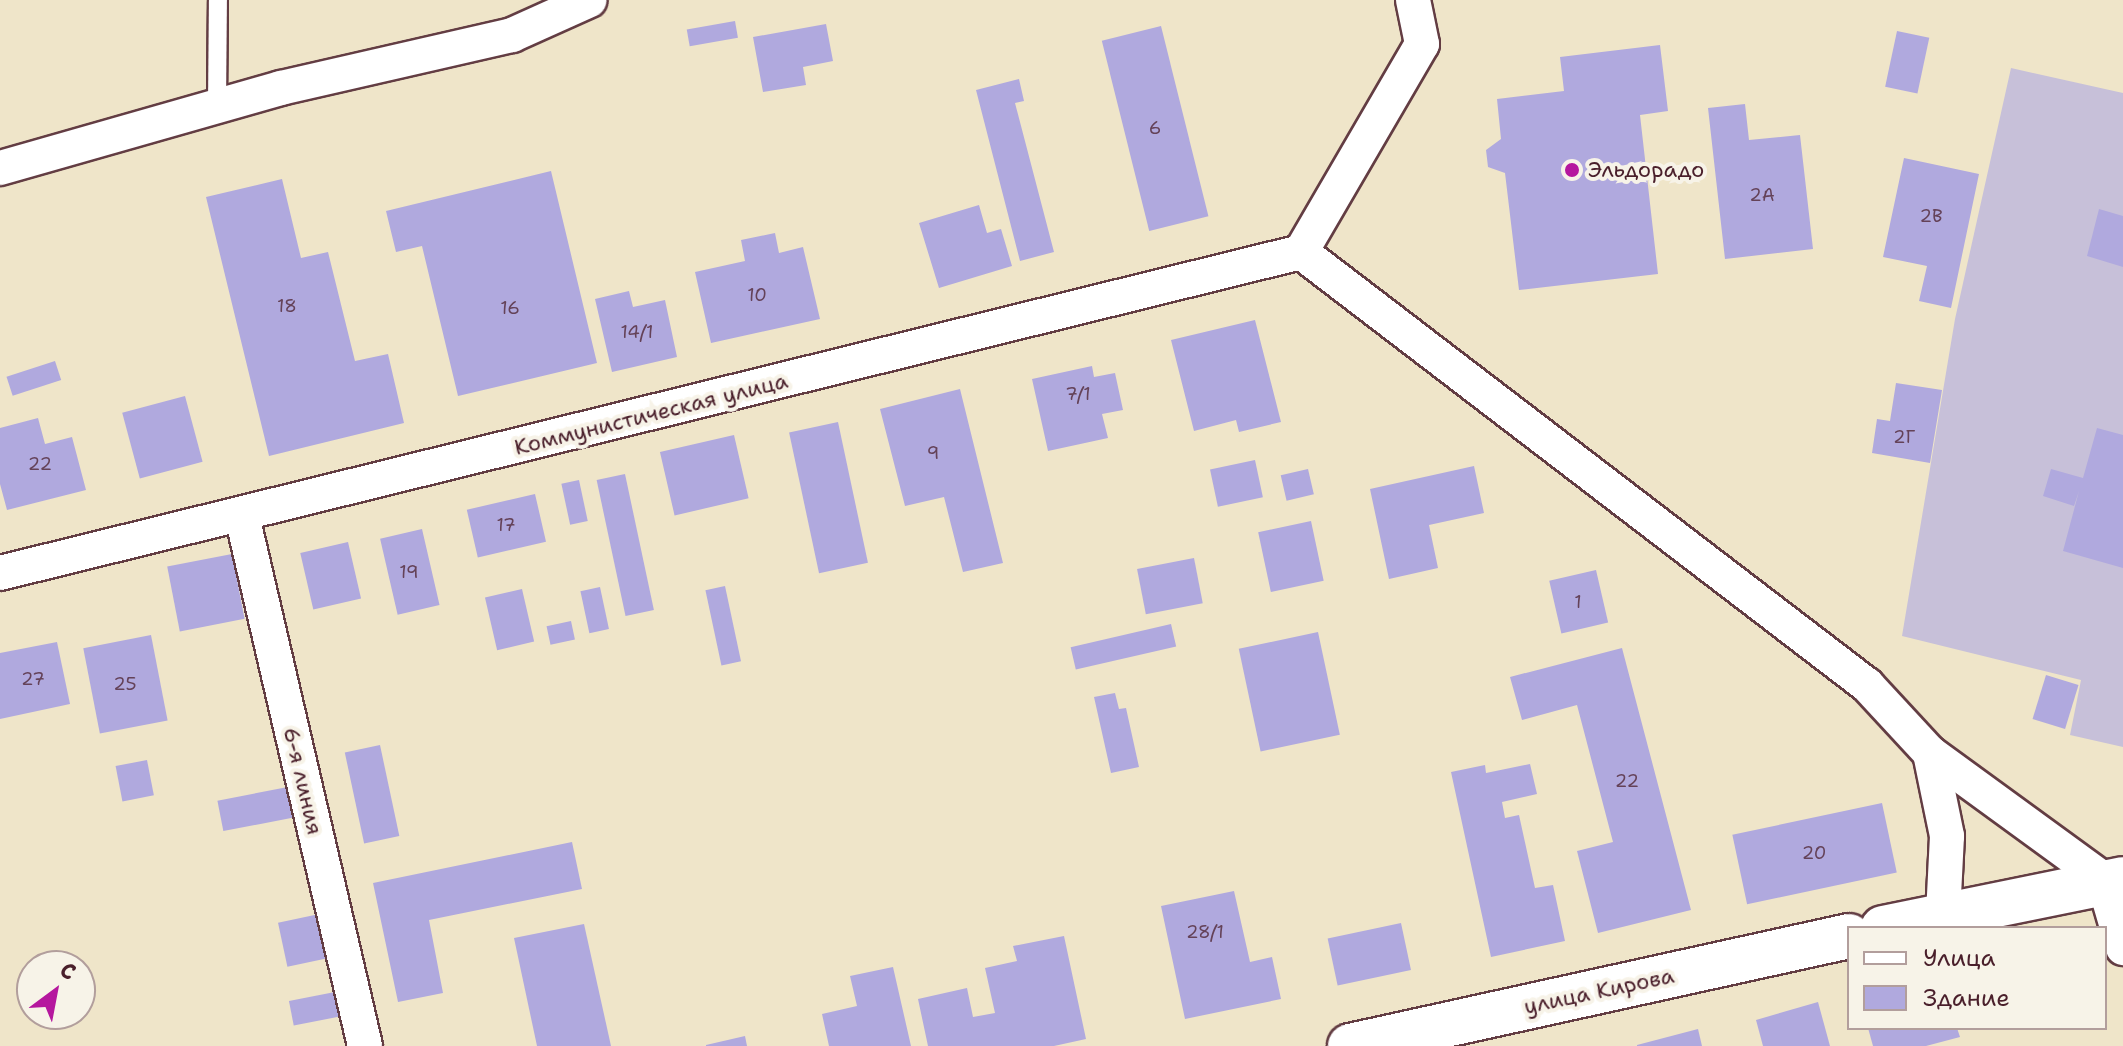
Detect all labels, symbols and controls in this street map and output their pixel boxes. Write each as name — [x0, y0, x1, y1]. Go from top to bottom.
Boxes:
house number: 6 — [1149, 117, 1161, 139]
place label: Эльдорадо — [1588, 157, 1704, 183]
marker: Эльдорадо — [1563, 161, 1581, 179]
house number: 2А — [1749, 184, 1775, 206]
house number: 2В — [1919, 205, 1943, 227]
house number: 10 — [747, 284, 767, 306]
house number: 18 — [277, 295, 297, 317]
house number: 16 — [500, 297, 520, 319]
house number: 14/1 — [621, 321, 653, 343]
street label: Коммунистическая улица — [511, 367, 791, 461]
house number: 7/1 — [1065, 383, 1091, 405]
house number: 2Г — [1893, 426, 1915, 448]
house number: 9 — [927, 442, 939, 464]
house number: 22 — [28, 453, 52, 475]
house number: 17 — [496, 514, 516, 536]
house number: 19 — [399, 561, 419, 583]
house number: 1 — [1574, 591, 1582, 613]
house number: 27 — [21, 668, 45, 690]
house number: 25 — [113, 673, 137, 695]
street label: 6-я линия — [278, 725, 328, 837]
house number: 22 — [1615, 770, 1639, 792]
house number: 20 — [1802, 842, 1826, 864]
house number: 28/1 — [1186, 921, 1224, 943]
legend — [1847, 926, 2107, 1030]
text: Улица — [1923, 942, 1996, 974]
north arrow — [16, 950, 96, 1030]
text: С — [55, 955, 81, 987]
street label: улица Кирова — [1522, 962, 1676, 1020]
text: Здание — [1923, 982, 2010, 1014]

